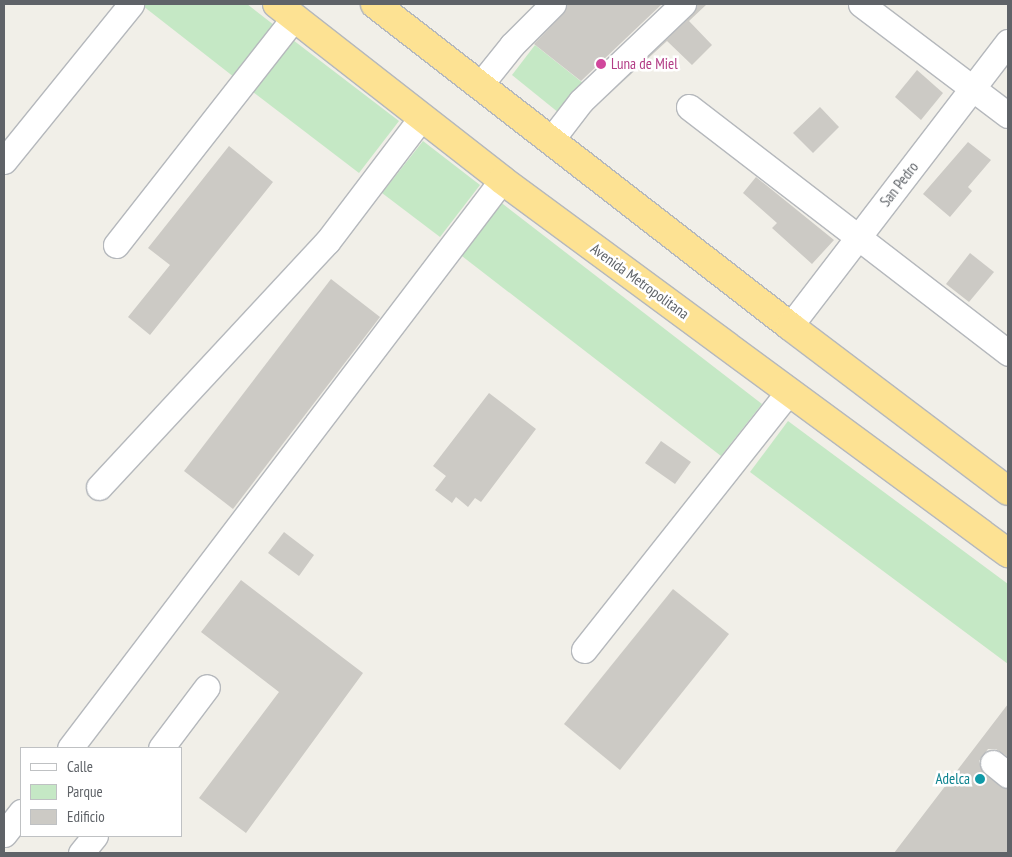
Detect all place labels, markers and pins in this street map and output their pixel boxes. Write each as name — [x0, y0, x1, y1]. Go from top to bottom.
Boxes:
place label: Luna de Miel — [611, 55, 678, 73]
marker: Luna de Miel — [595, 58, 607, 70]
place label: Adelca — [935, 770, 970, 788]
marker: Adelca — [974, 773, 986, 785]

